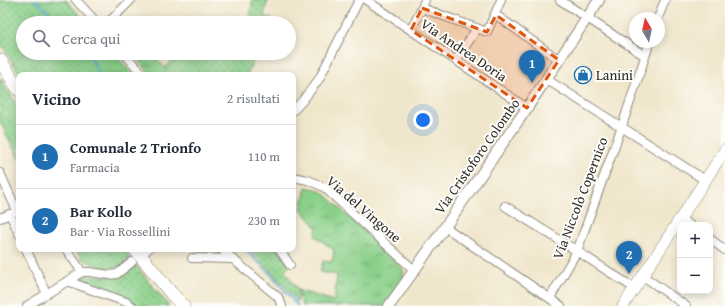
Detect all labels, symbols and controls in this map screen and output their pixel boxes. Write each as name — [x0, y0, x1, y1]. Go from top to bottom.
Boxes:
north arrow — [629, 12, 665, 48]
street label: Via Andrea Doria — [417, 14, 512, 87]
search box — [16, 16, 296, 60]
icon: search — [30, 27, 52, 49]
text: Cerca qui — [62, 28, 120, 49]
pin: 1 — [519, 50, 545, 83]
shop icon: Lanini — [573, 65, 593, 85]
place label: Lanini — [596, 65, 633, 85]
text: Vicino — [32, 86, 81, 111]
text: 2 risultati — [227, 89, 280, 108]
street label: Via Cristoforo Colombo — [430, 94, 524, 218]
your location — [413, 110, 433, 130]
street label: Via Niccolò Copernico — [547, 134, 613, 262]
text: Comunale 2 Trionfo — [70, 137, 201, 158]
text: 1 — [42, 147, 48, 166]
text: 110 m — [248, 147, 280, 166]
text: Farmacia — [70, 158, 120, 177]
street label: Via del Vingone — [322, 171, 406, 247]
text: Bar Kollo — [70, 201, 132, 222]
text: 2 — [42, 211, 48, 230]
text: 230 m — [248, 211, 280, 230]
text: Bar · Via Rossellini — [70, 222, 170, 241]
map controls — [677, 222, 713, 294]
button: + — [677, 222, 713, 258]
pin: 2 — [616, 241, 642, 274]
button: − — [677, 258, 713, 294]

